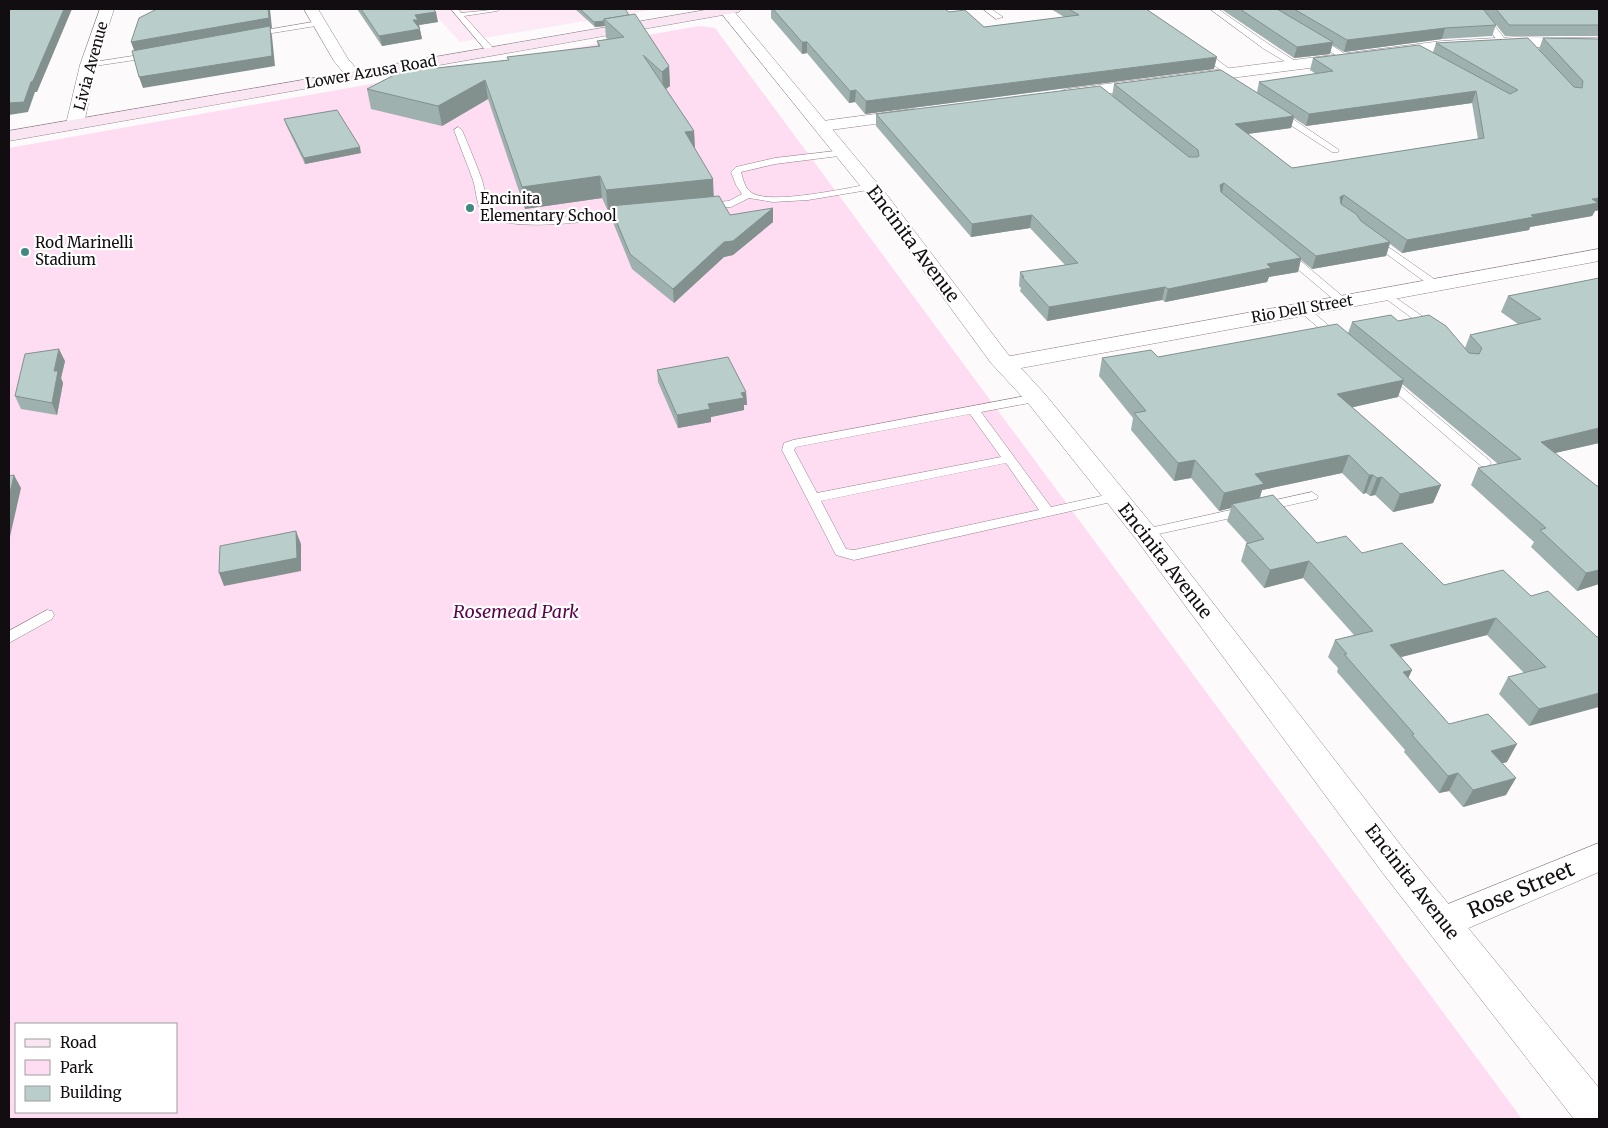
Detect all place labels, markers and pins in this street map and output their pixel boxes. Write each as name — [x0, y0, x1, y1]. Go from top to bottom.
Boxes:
place label: Encinita Elementary School — [480, 189, 617, 225]
marker: Encinita Elementary School — [464, 202, 476, 214]
place label: Rod Marinelli Stadium — [35, 233, 134, 269]
marker: Rod Marinelli Stadium — [19, 246, 31, 258]

